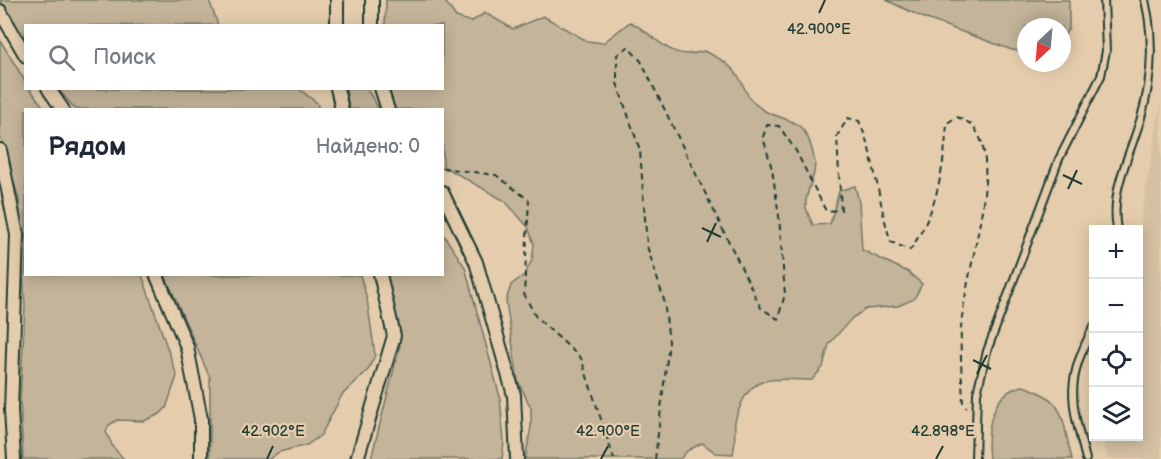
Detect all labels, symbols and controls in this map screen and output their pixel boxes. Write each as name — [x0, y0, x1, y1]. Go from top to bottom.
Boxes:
north arrow — [1017, 18, 1071, 72]
text: 42.900°E — [787, 20, 851, 39]
search box — [24, 24, 444, 90]
icon: search — [45, 41, 78, 74]
text: Поиск — [93, 44, 156, 71]
text: Рядом — [48, 132, 126, 163]
text: Найдено: 0 — [316, 135, 420, 159]
map controls — [1089, 225, 1143, 441]
button: + — [1089, 225, 1143, 279]
button: − — [1089, 279, 1143, 333]
button: locate — [1089, 333, 1143, 387]
button: layers — [1089, 387, 1143, 441]
text: 42.902°E — [241, 422, 305, 441]
text: 42.900°E — [576, 422, 640, 441]
text: 42.898°E — [911, 422, 975, 441]

